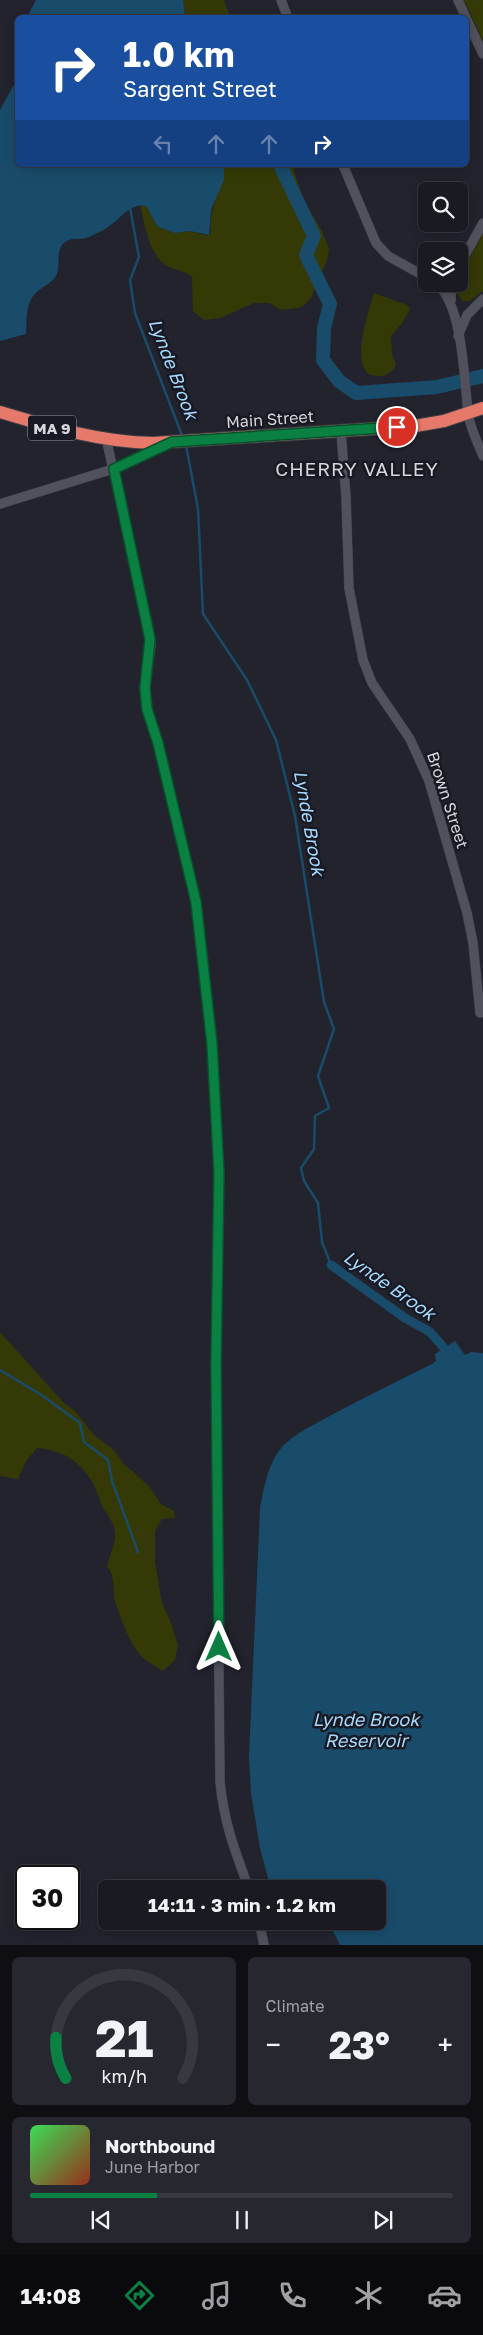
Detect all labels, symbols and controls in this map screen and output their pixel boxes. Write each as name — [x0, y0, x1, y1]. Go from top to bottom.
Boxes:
text: 1.0 km — [123, 33, 235, 75]
icon: right — [40, 35, 105, 100]
text: Sargent Street — [123, 75, 277, 102]
icon: left — [149, 130, 177, 158]
icon: ahead — [202, 130, 230, 158]
icon: ahead — [255, 130, 283, 158]
icon: right — [308, 130, 336, 158]
map controls — [418, 182, 468, 292]
button: search — [418, 182, 468, 232]
button: layers — [418, 242, 468, 292]
water label: Lynde Brook — [145, 315, 204, 424]
street label: Main Street — [225, 406, 315, 432]
pin — [376, 406, 418, 448]
icon: arrive — [383, 413, 411, 441]
road number: MA 9 — [28, 416, 76, 440]
district label: CHERRY VALLEY — [275, 457, 439, 480]
street label: Brown Street — [423, 749, 473, 851]
water label: Lynde Brook — [290, 769, 330, 879]
water label: Lynde Brook — [340, 1245, 441, 1326]
position arrow — [192, 1620, 244, 1672]
water label: Lynde Brook Reservoir — [313, 1708, 421, 1751]
speed limit sign: 30 — [15, 1865, 80, 1930]
text: 14:11 · 3 min · 1.2 km — [148, 1893, 336, 1916]
text: Climate — [266, 1996, 325, 2016]
text: 21 — [94, 2006, 153, 2068]
text: 23° — [329, 2022, 390, 2067]
text: − — [266, 2028, 281, 2061]
text: + — [438, 2028, 453, 2061]
text: km/h — [101, 2065, 146, 2087]
text: Northbound — [105, 2134, 215, 2157]
text: June Harbor — [105, 2157, 200, 2177]
icon: previous — [87, 2206, 115, 2234]
icon: pause — [228, 2206, 256, 2234]
icon: next — [369, 2206, 397, 2234]
icon: directions — [122, 2278, 157, 2313]
icon: music — [199, 2278, 234, 2313]
icon: phone — [275, 2278, 310, 2313]
icon: climate — [351, 2278, 386, 2313]
icon: car — [427, 2278, 462, 2313]
text: 14:08 — [21, 2282, 81, 2309]

